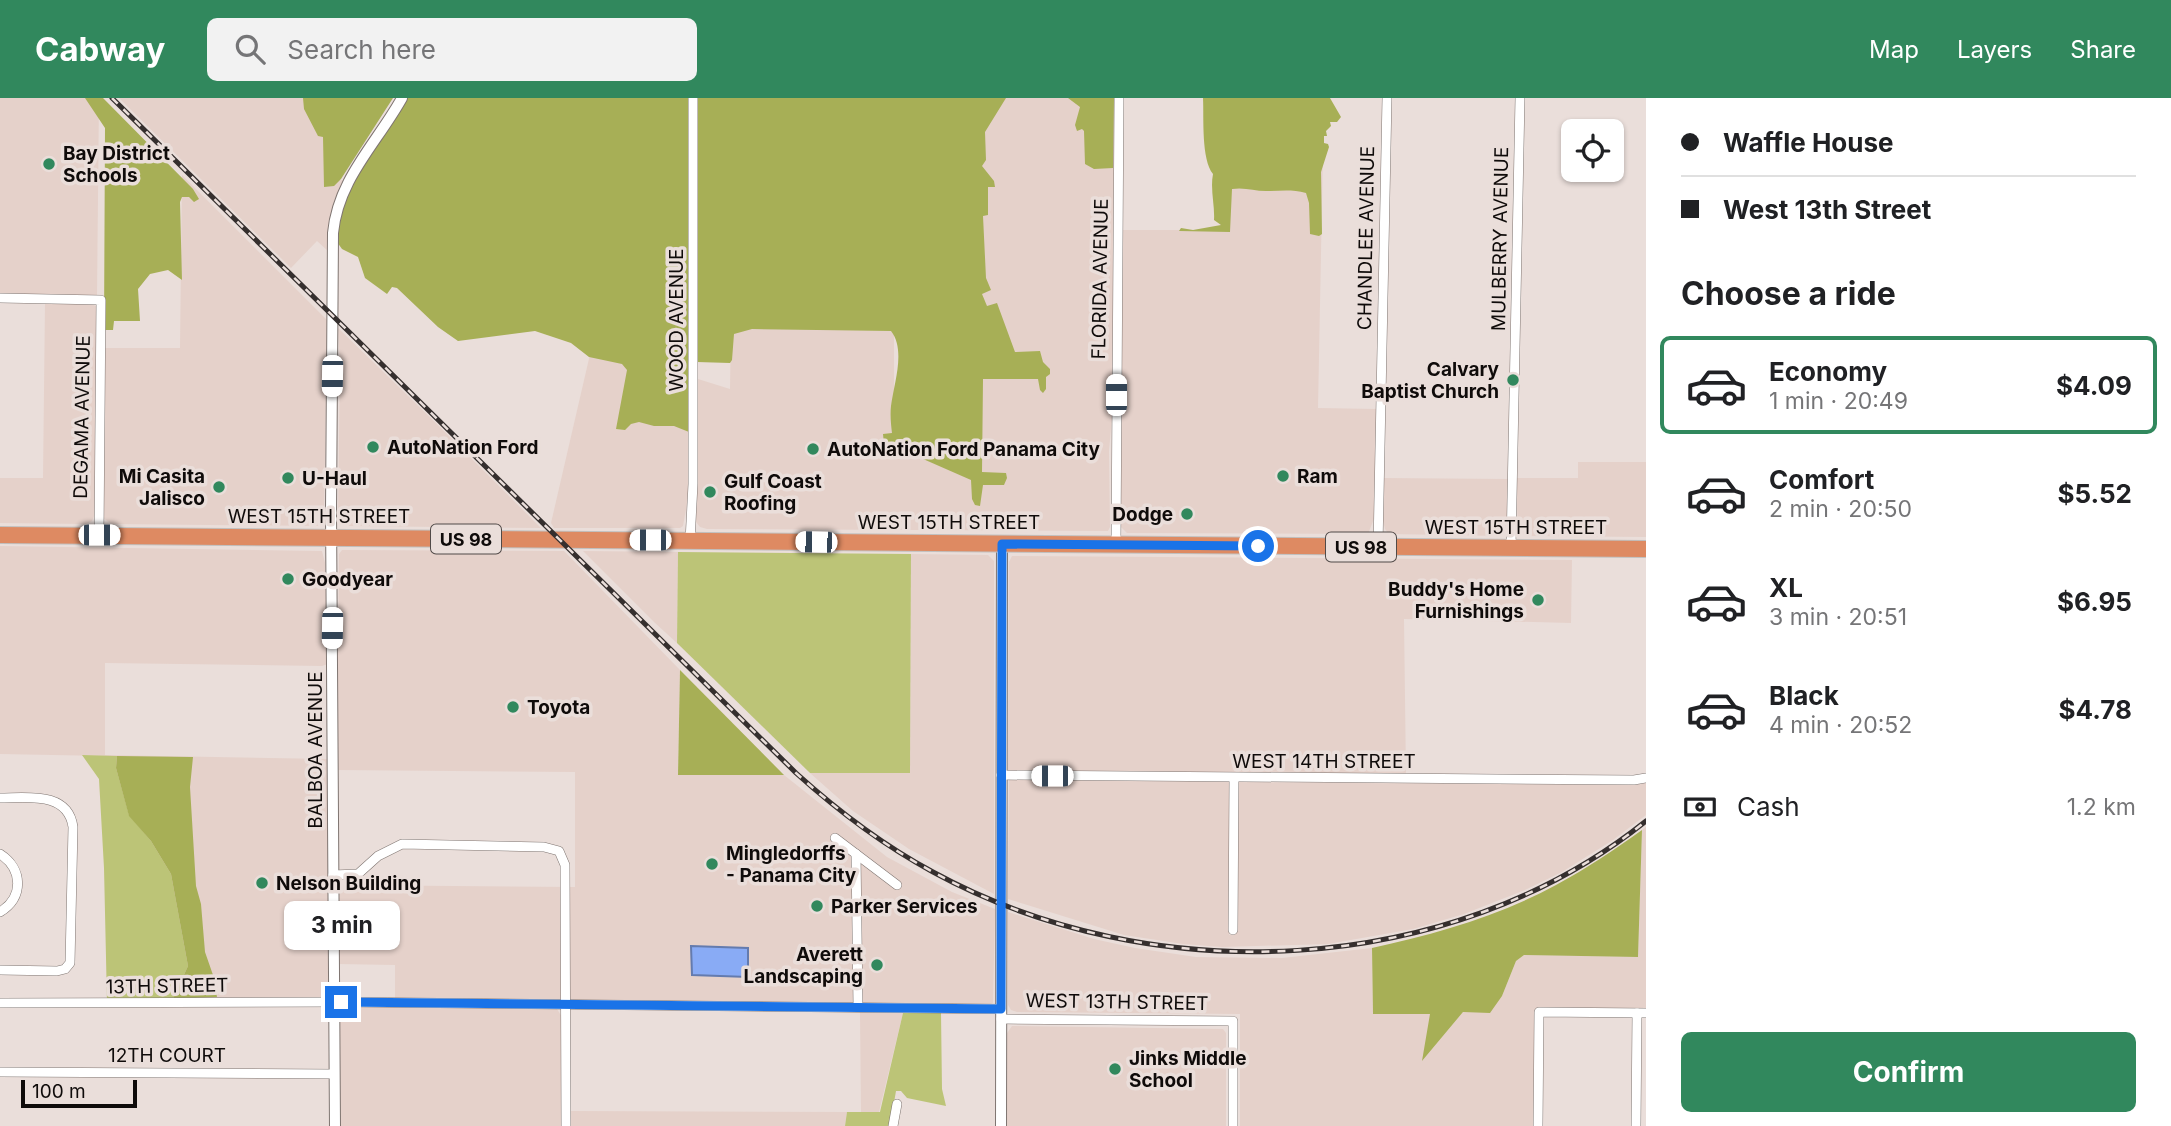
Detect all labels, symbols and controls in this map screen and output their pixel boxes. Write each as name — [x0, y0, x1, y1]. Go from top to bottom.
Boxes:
search box — [207, 18, 697, 81]
text: Cabway — [35, 29, 165, 69]
icon: search — [231, 30, 269, 68]
text: Search here — [287, 34, 436, 65]
text: Map — [1869, 35, 1919, 64]
text: Layers — [1957, 35, 2032, 64]
text: Share — [2070, 35, 2136, 64]
map controls — [1561, 119, 1624, 182]
button: locate — [1561, 119, 1624, 182]
text: Waffle House — [1723, 127, 1894, 158]
place label: Bay District Schools — [63, 142, 170, 187]
street label: CHANDLEE AVENUE — [1353, 146, 1379, 330]
street label: MULBERRY AVENUE — [1487, 147, 1513, 331]
marker: Bay District Schools — [41, 156, 57, 172]
text: West 13th Street — [1723, 194, 1931, 225]
street label: FLORIDA AVENUE — [1087, 198, 1113, 360]
street label: WOOD AVENUE — [665, 248, 688, 392]
text: Choose a ride — [1681, 274, 1896, 313]
street label: DEGAMA AVENUE — [69, 335, 95, 499]
icon: car — [1685, 354, 1748, 417]
car — [322, 355, 343, 397]
text: Economy — [1769, 356, 1887, 387]
place label: Calvary Baptist Church — [1361, 358, 1500, 403]
text: $4.09 — [2056, 370, 2132, 401]
marker: Calvary Baptist Church — [1505, 372, 1521, 388]
car — [1106, 374, 1127, 416]
text: 1 min · 20:49 — [1769, 387, 1908, 415]
place label: AutoNation Ford — [387, 436, 539, 459]
place label: AutoNation Ford Panama City — [827, 438, 1100, 461]
marker: AutoNation Ford — [365, 439, 381, 455]
marker: AutoNation Ford Panama City — [805, 441, 821, 457]
icon: car — [1685, 462, 1748, 525]
text: Comfort — [1769, 464, 1874, 495]
place label: Mi Casita Jalisco — [119, 465, 205, 510]
place label: Ram — [1297, 465, 1338, 488]
place label: U-Haul — [302, 467, 367, 490]
marker: Ram — [1275, 468, 1291, 484]
marker: U-Haul — [280, 470, 296, 486]
place label: Gulf Coast Roofing — [724, 470, 822, 515]
text: $5.52 — [2057, 478, 2132, 509]
marker: Mi Casita Jalisco — [211, 479, 227, 495]
marker: Gulf Coast Roofing — [702, 484, 718, 500]
text: 2 min · 20:50 — [1769, 495, 1912, 523]
place label: Dodge — [1112, 503, 1173, 526]
street label: WEST 15TH STREET — [228, 505, 410, 528]
marker: Dodge — [1179, 506, 1195, 522]
street label: WEST 15TH STREET — [858, 511, 1040, 534]
street label: WEST 15TH STREET — [1425, 516, 1607, 539]
road number: US 98 — [431, 524, 501, 554]
car — [79, 525, 121, 546]
car — [630, 530, 672, 551]
route start — [1242, 530, 1274, 562]
car — [795, 531, 838, 553]
road number: US 98 — [1326, 532, 1396, 561]
place label: Goodyear — [302, 568, 393, 591]
icon: car — [1685, 570, 1748, 633]
marker: Goodyear — [280, 571, 296, 587]
text: XL — [1769, 572, 1803, 603]
place label: Buddy's Home Furnishings — [1388, 578, 1524, 623]
text: $6.95 — [2057, 586, 2132, 617]
marker: Buddy's Home Furnishings — [1530, 592, 1546, 608]
text: 3 min · 20:51 — [1769, 603, 1907, 631]
car — [322, 607, 343, 649]
street label: BALBOA AVENUE — [304, 671, 327, 829]
icon: car — [1685, 678, 1748, 741]
text: Black — [1769, 680, 1839, 711]
text: $4.78 — [2059, 694, 2132, 725]
place label: Toyota — [527, 696, 590, 719]
marker: Toyota — [505, 699, 521, 715]
text: 4 min · 20:52 — [1769, 711, 1912, 739]
street label: WEST 14TH STREET — [1232, 750, 1416, 773]
car — [1032, 766, 1074, 787]
icon: cash — [1681, 788, 1719, 826]
text: Cash — [1737, 791, 1800, 822]
text: 1.2 km — [2067, 793, 2136, 821]
place label: Mingledorffs - Panama City — [726, 842, 857, 887]
marker: Mingledorffs - Panama City — [704, 856, 720, 872]
place label: Nelson Building — [276, 872, 421, 895]
marker: Nelson Building — [254, 875, 270, 891]
place label: Parker Services — [831, 895, 978, 918]
marker: Parker Services — [809, 898, 825, 914]
callout: 3 min — [283, 900, 399, 950]
text: 3 min — [311, 911, 373, 939]
place label: Averett Landscaping — [743, 943, 863, 988]
marker: Averett Landscaping — [869, 957, 885, 973]
street label: 13TH STREET — [105, 973, 229, 999]
route end — [325, 986, 357, 1018]
street label: WEST 13TH STREET — [1025, 989, 1209, 1015]
button: Confirm — [1681, 1032, 2136, 1112]
street label: 12TH COURT — [108, 1044, 226, 1067]
place label: Jinks Middle School — [1129, 1047, 1247, 1092]
marker: Jinks Middle School — [1107, 1061, 1123, 1077]
scale bar — [21, 1077, 136, 1109]
text: 100 m — [32, 1080, 86, 1103]

